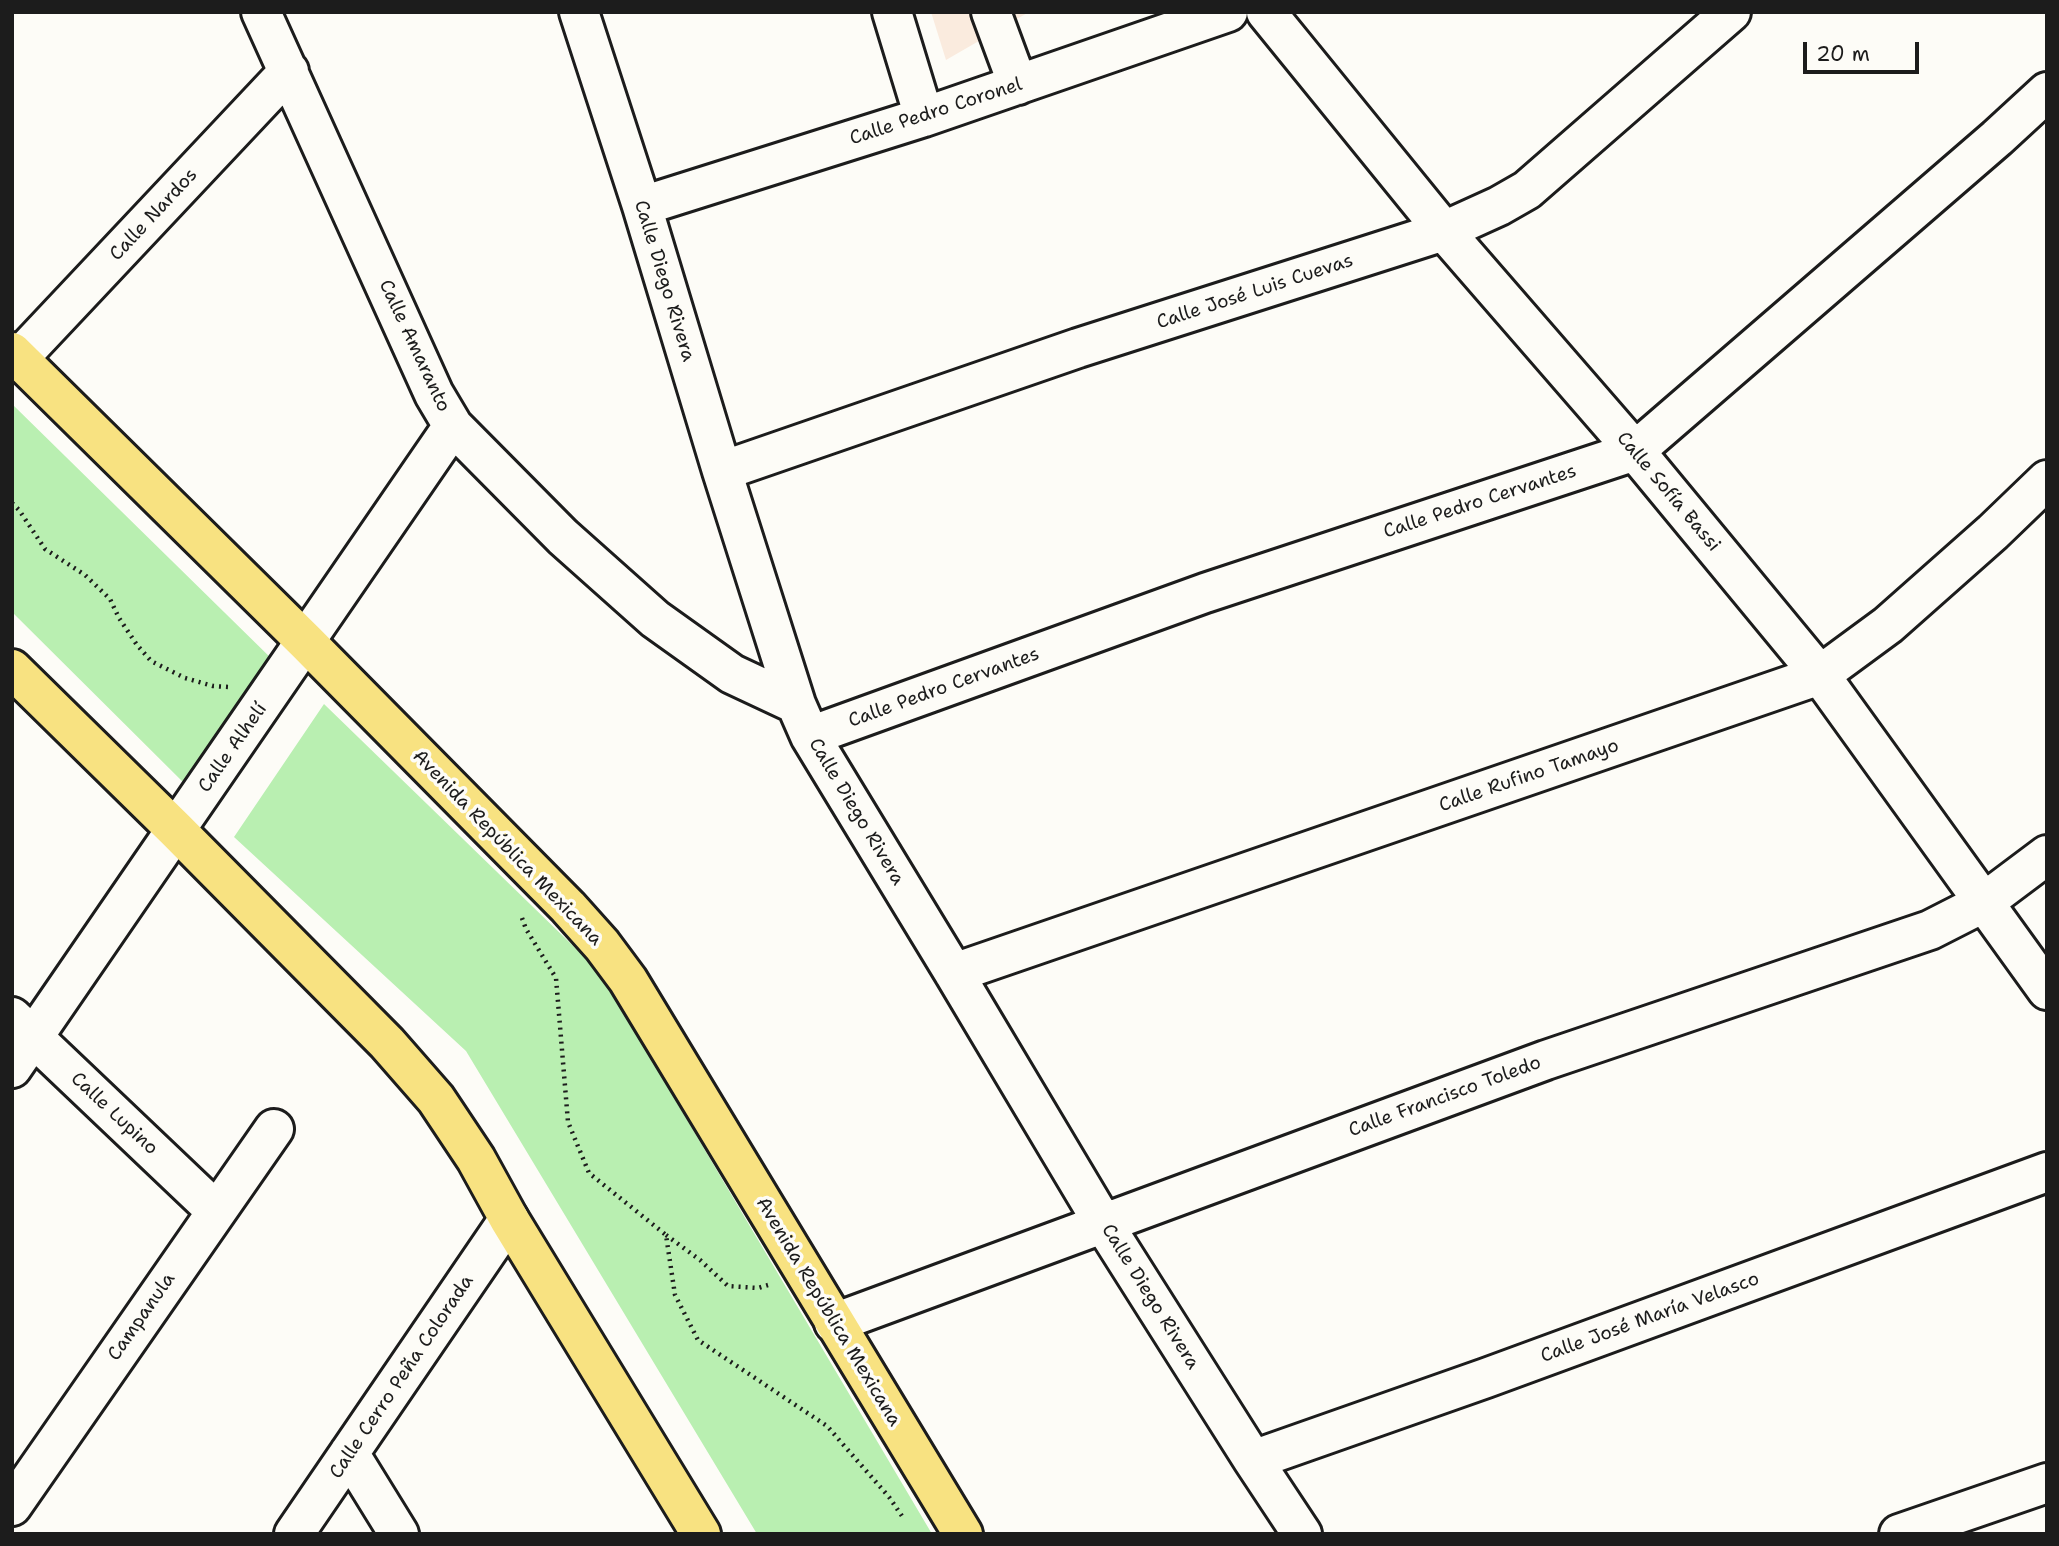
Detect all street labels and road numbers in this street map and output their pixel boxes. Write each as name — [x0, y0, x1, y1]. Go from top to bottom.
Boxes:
street label: Calle Pedro Coronel — [847, 73, 1025, 151]
street label: Calle Nardos — [105, 164, 203, 266]
street label: Calle Diego Rivera — [629, 198, 699, 364]
street label: Calle José Luis Cuevas — [1154, 249, 1356, 335]
street label: Calle Amaranto — [373, 276, 455, 416]
street label: Calle Sofía Bassi — [1611, 427, 1725, 557]
street label: Calle Pedro Cervantes — [1381, 460, 1579, 544]
street label: Calle Pedro Cervantes — [845, 643, 1043, 733]
street label: Calle Alhelí — [194, 699, 272, 797]
street label: Calle Diego Rivera — [803, 734, 909, 890]
street label: Calle Rufino Tamayo — [1436, 735, 1622, 817]
street label: Avenida República Mexicana — [407, 745, 607, 951]
street label: Calle Francisco Toledo — [1346, 1052, 1544, 1142]
street label: Calle Lupino — [66, 1068, 162, 1160]
street label: Avenida República Mexicana — [750, 1193, 906, 1431]
street label: Calle Diego Rivera — [1096, 1220, 1204, 1374]
street label: Calle José María Velasco — [1538, 1268, 1762, 1368]
street label: Campanula — [103, 1269, 181, 1365]
street label: Calle Cerro Peña Colorada — [325, 1271, 479, 1483]

